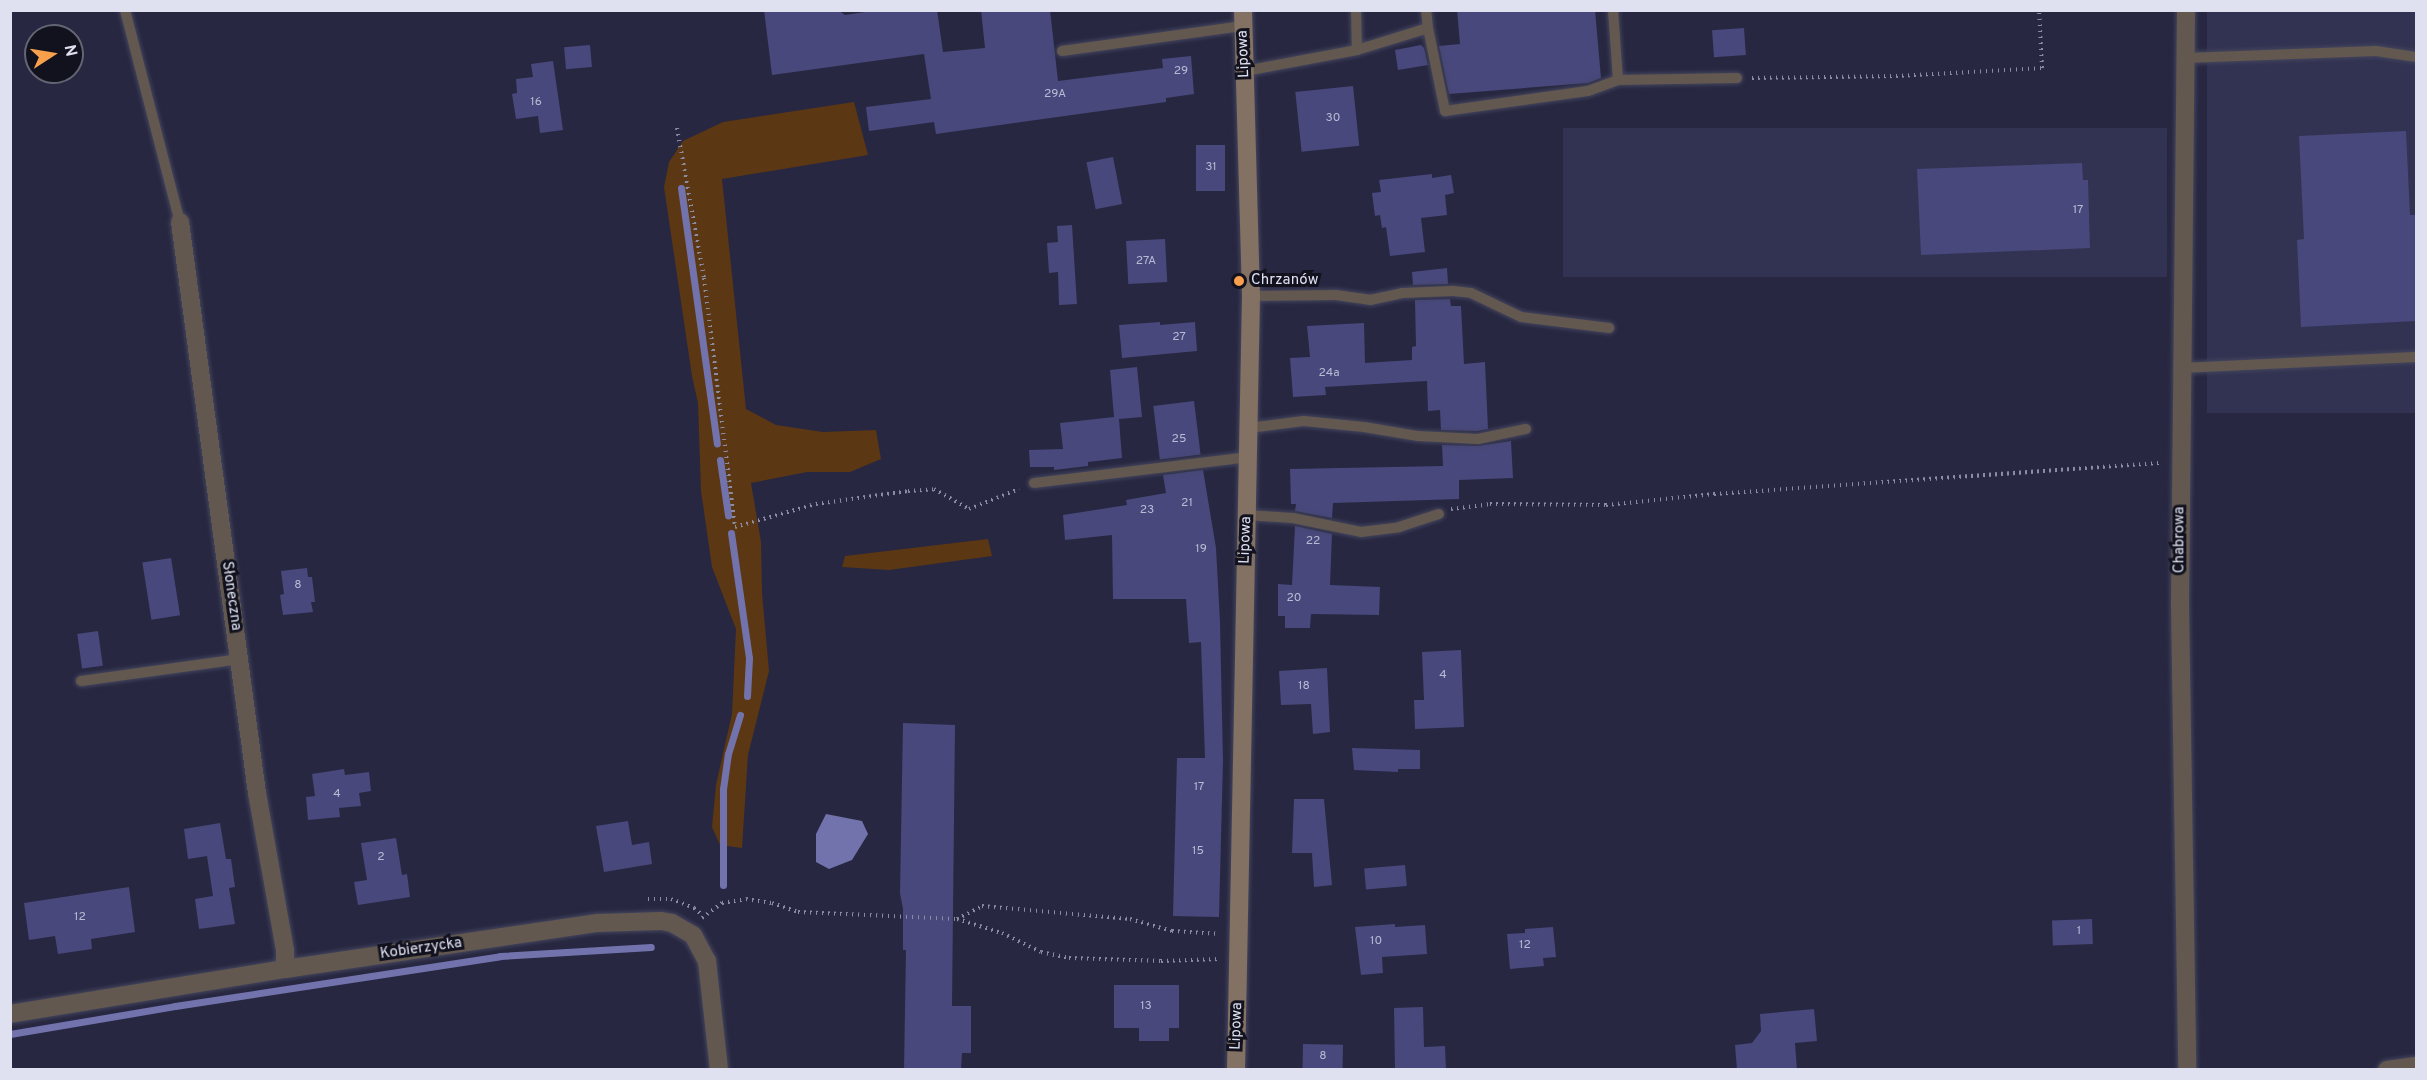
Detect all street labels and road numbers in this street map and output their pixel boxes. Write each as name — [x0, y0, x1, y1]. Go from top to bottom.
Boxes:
street label: Lipowa — [1234, 30, 1254, 78]
street label: Chabrowa — [2171, 507, 2189, 573]
street label: Lipowa — [1236, 516, 1256, 564]
street label: Słoneczna — [217, 560, 245, 632]
street label: Kobierzycka — [379, 934, 463, 964]
street label: Lipowa — [1227, 1002, 1247, 1050]

